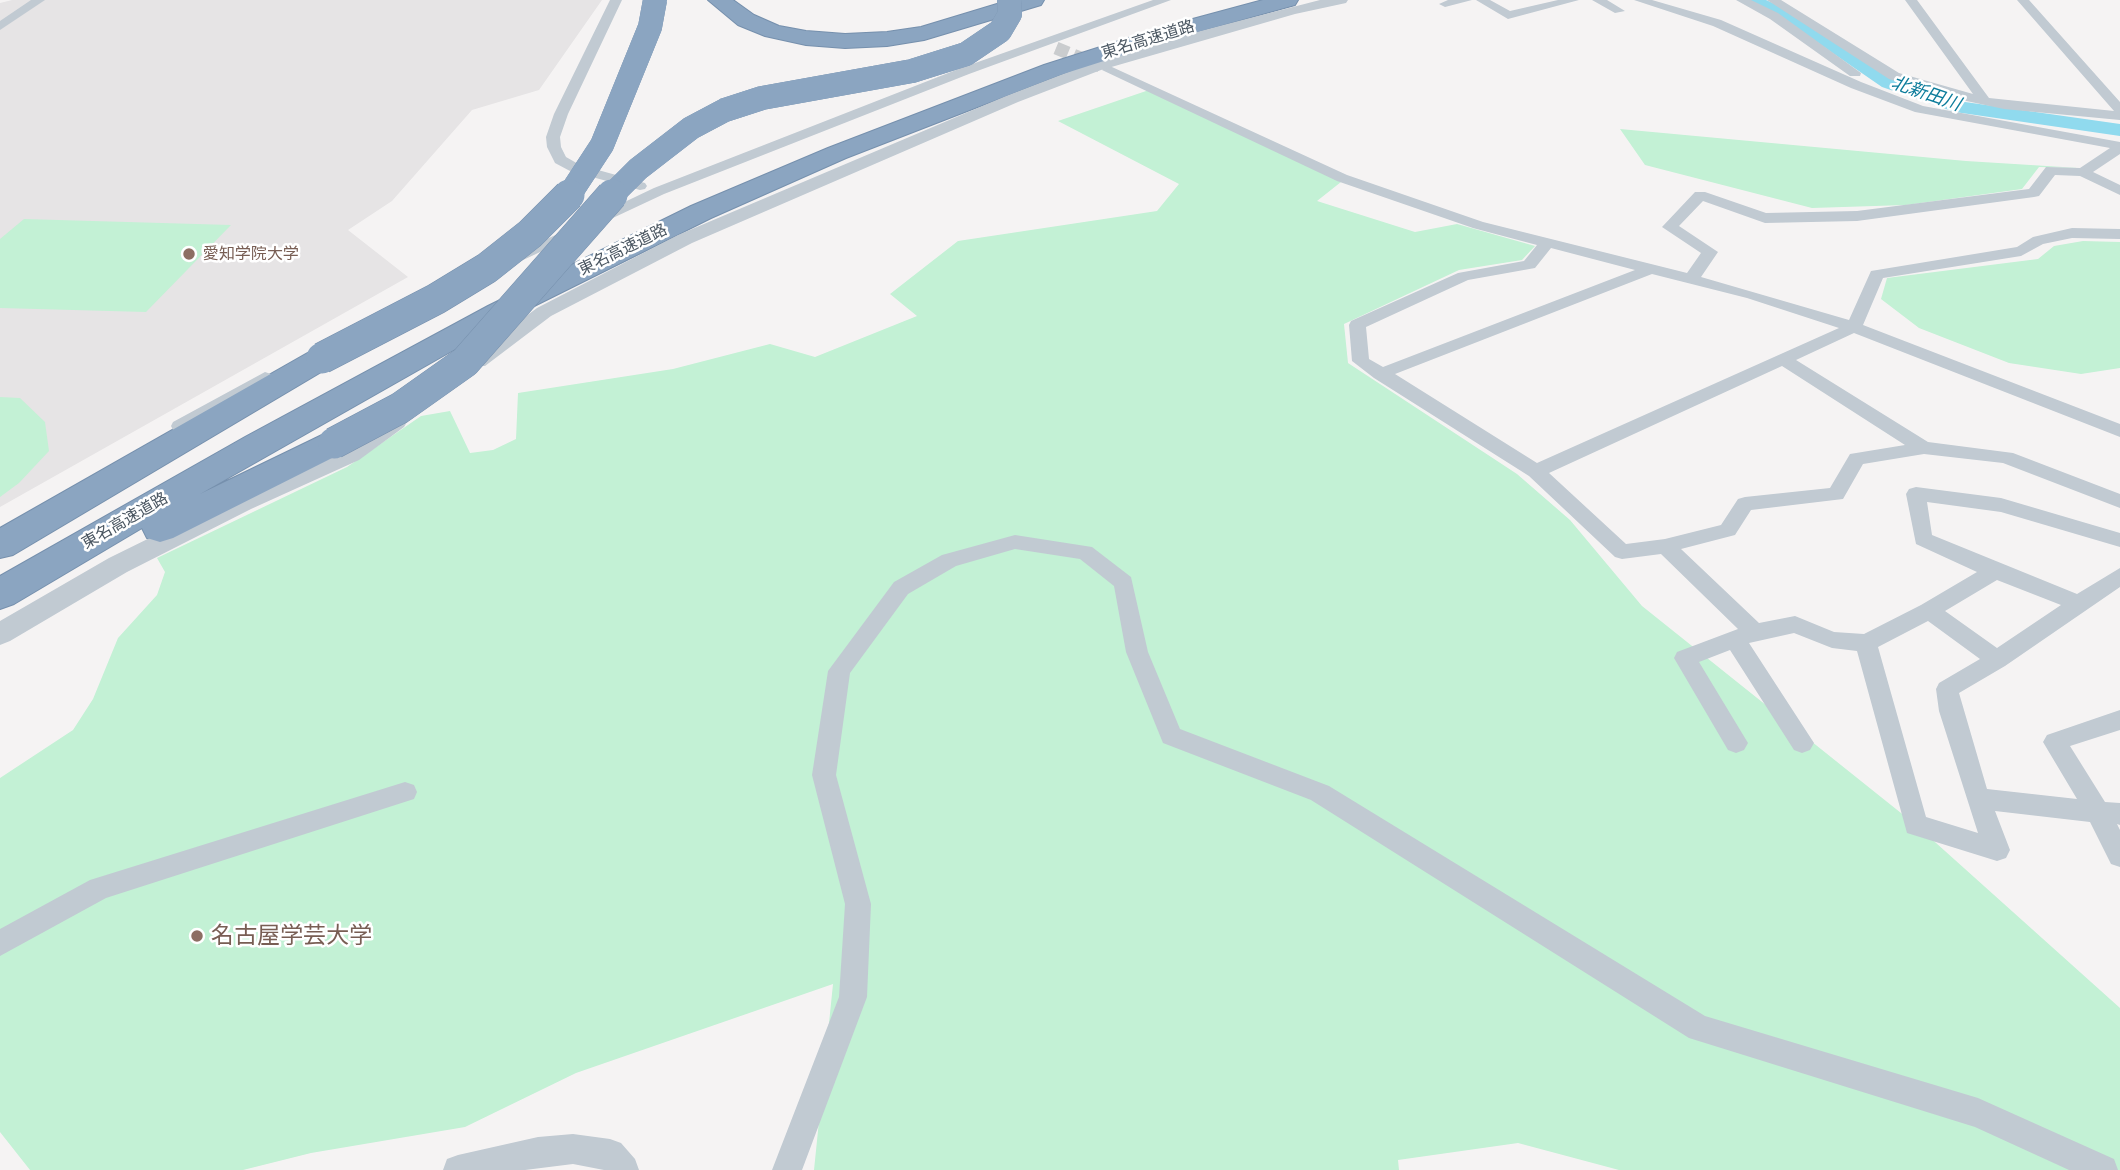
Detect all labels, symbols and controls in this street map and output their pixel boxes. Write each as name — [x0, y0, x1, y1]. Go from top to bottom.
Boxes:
street label: 東名高速道路 — [1099, 17, 1197, 63]
water label: 北新田川 — [1888, 72, 1964, 116]
street label: 東名高速道路 — [576, 220, 670, 280]
place label: 愛知学院大学 — [203, 244, 299, 264]
marker: 愛知学院大学 — [181, 246, 197, 262]
street label: 東名高速道路 — [79, 489, 171, 553]
place label: 名古屋学芸大学 — [211, 922, 372, 950]
marker: 名古屋学芸大学 — [189, 928, 205, 944]

